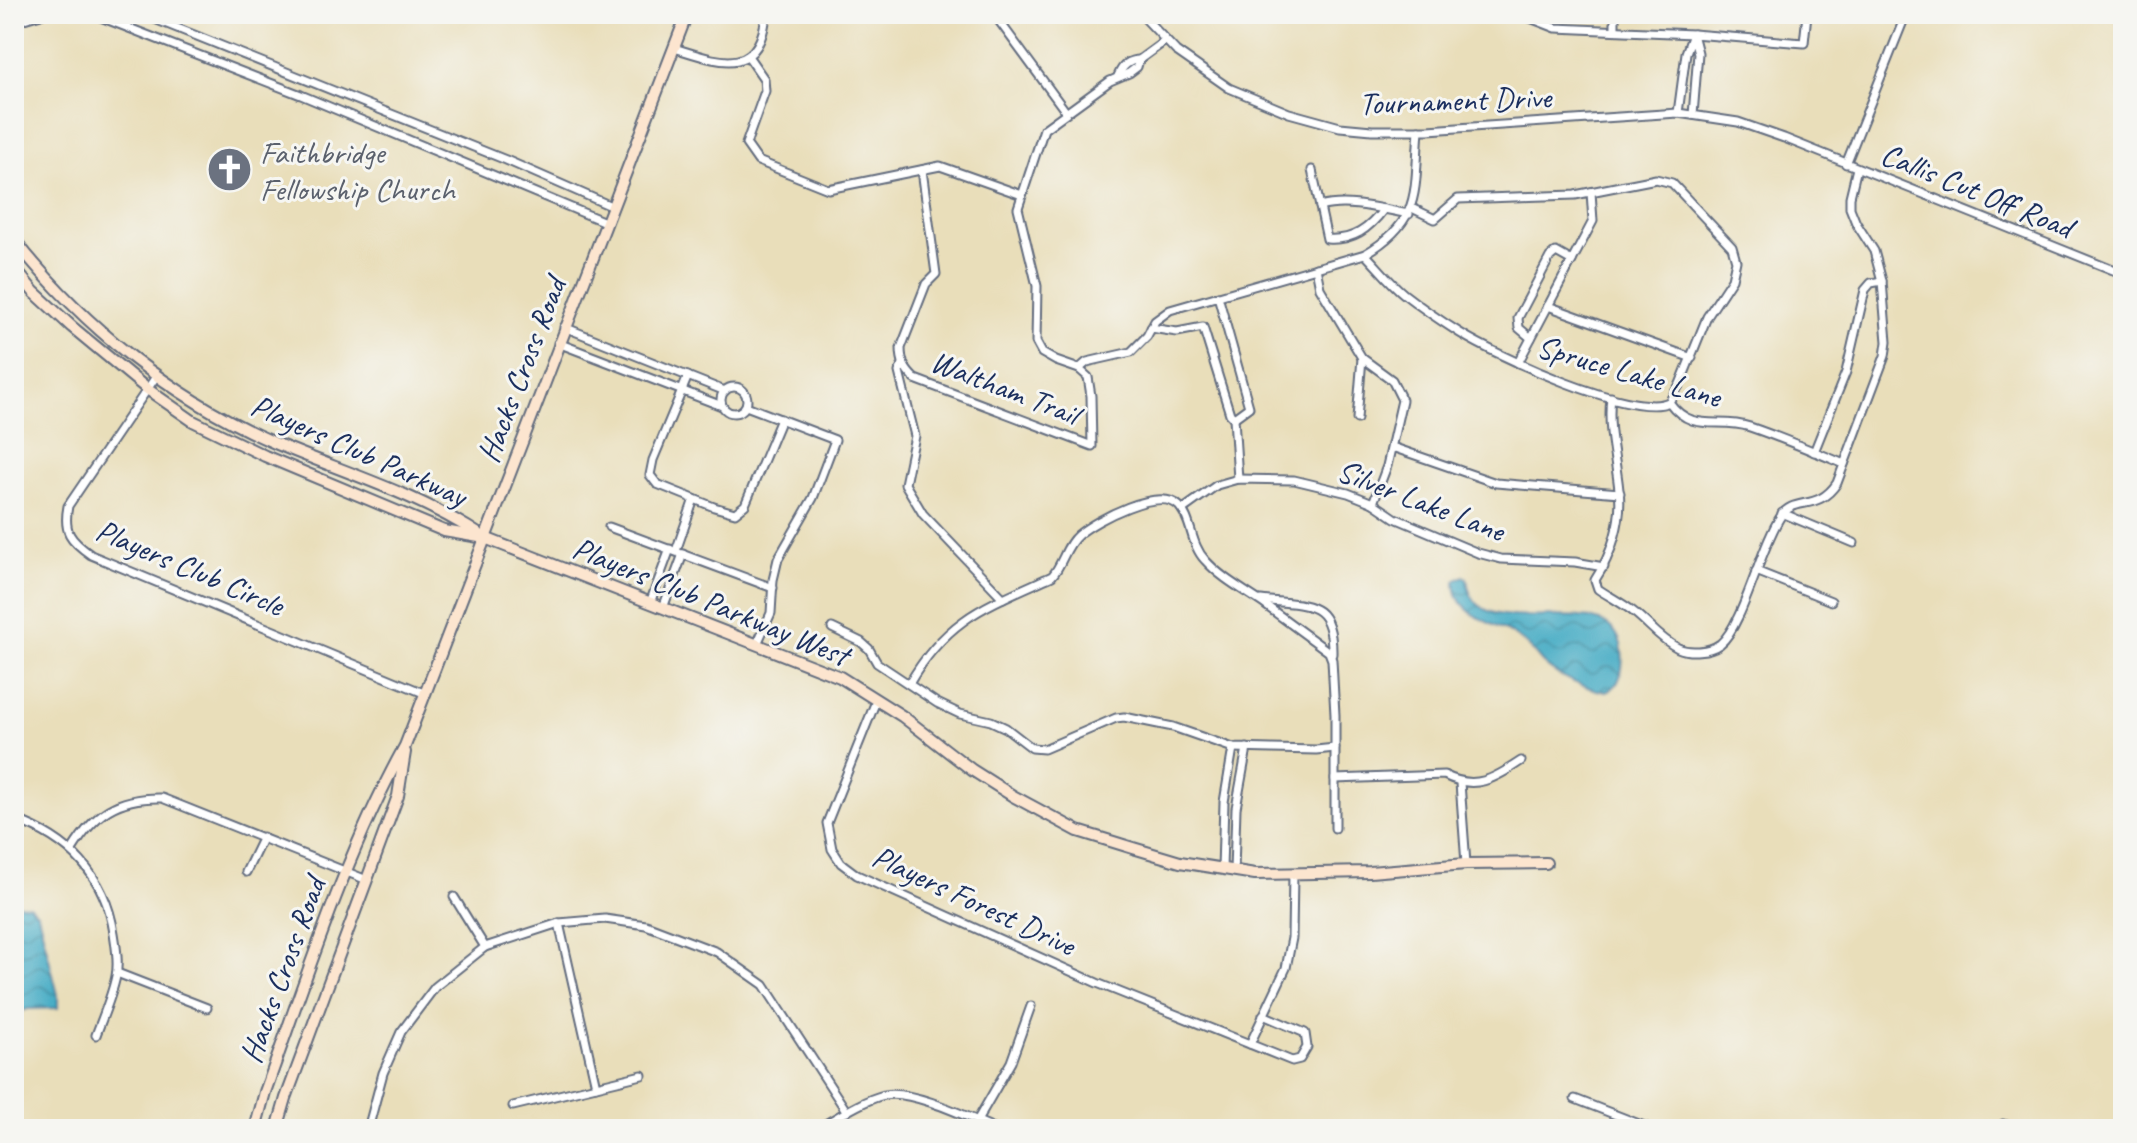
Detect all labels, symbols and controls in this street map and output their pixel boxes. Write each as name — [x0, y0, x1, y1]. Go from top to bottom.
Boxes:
street label: Tournament Drive — [1358, 77, 1554, 124]
place label: Faithbridge Fellowship Church — [260, 132, 457, 210]
street label: Callis Cut Off Road — [1875, 133, 2083, 249]
church icon: Faithbridge Fellowship Church — [205, 146, 253, 194]
street label: Hacks Cross Road — [468, 268, 577, 468]
street label: Spruce Lake Lane — [1532, 326, 1728, 418]
street label: Waltham Trail — [925, 341, 1090, 436]
street label: Players Club Parkway — [245, 385, 476, 517]
street label: Silver Lake Lane — [1331, 450, 1513, 552]
street label: Players Club Circle — [90, 510, 292, 626]
street label: Players Club Parkway West — [567, 527, 859, 677]
street label: Players Forest Drive — [866, 836, 1084, 966]
street label: Hacks Cross Road — [230, 868, 336, 1068]

